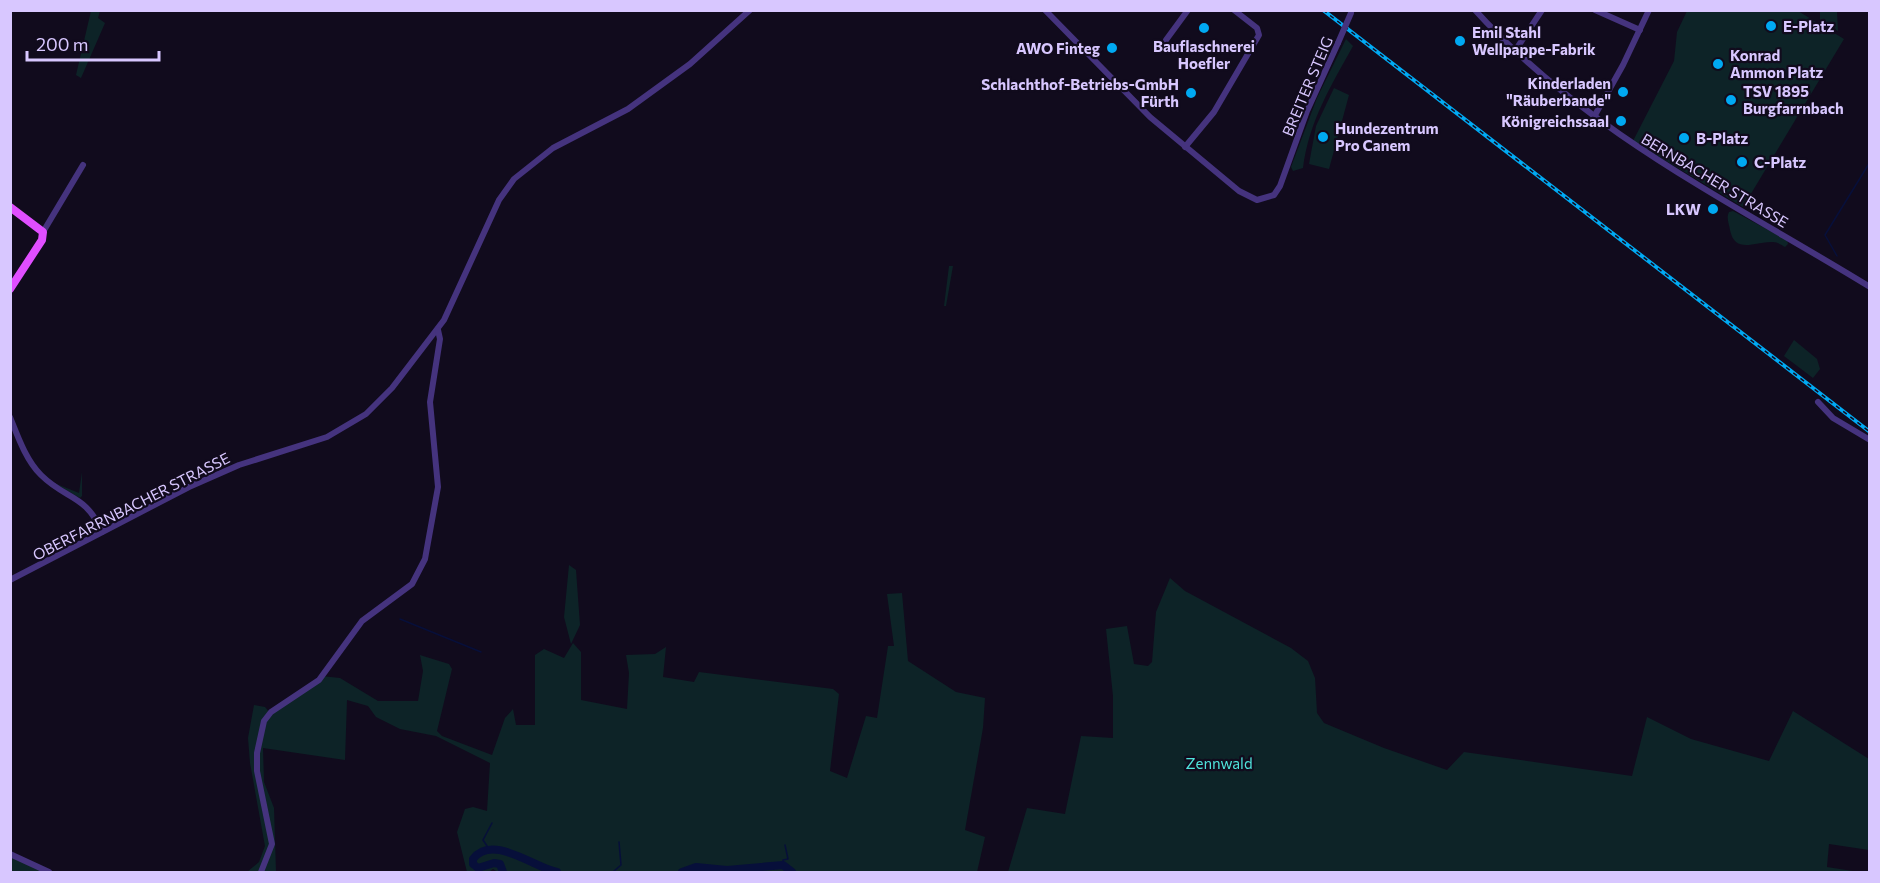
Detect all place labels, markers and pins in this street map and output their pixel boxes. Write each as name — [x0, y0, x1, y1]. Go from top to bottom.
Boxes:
place label: E-Platz — [1783, 17, 1834, 35]
marker: E-Platz — [1764, 19, 1778, 33]
marker: Bauflaschnerei Hoefler — [1197, 21, 1211, 35]
place label: Emil Stahl Wellpappe-Fabrik — [1472, 23, 1596, 58]
marker: Emil Stahl Wellpappe-Fabrik — [1453, 34, 1467, 48]
place label: Bauflaschnerei Hoefler — [1153, 37, 1255, 72]
place label: AWO Finteg — [1016, 39, 1100, 57]
marker: AWO Finteg — [1105, 41, 1119, 55]
place label: Konrad Ammon Platz — [1730, 46, 1824, 81]
marker: Konrad Ammon Platz — [1711, 57, 1725, 71]
place label: Kinderladen "Räuberbande" — [1506, 74, 1611, 109]
place label: Schlachthof-Betriebs-GmbH Fürth — [981, 75, 1179, 110]
place label: TSV 1895 Burgfarrnbach — [1743, 82, 1844, 117]
marker: Kinderladen "Räuberbande" — [1616, 85, 1630, 99]
marker: Schlachthof-Betriebs-GmbH Fürth — [1184, 86, 1198, 100]
marker: TSV 1895 Burgfarrnbach — [1724, 93, 1738, 107]
place label: Königreichssaal — [1501, 112, 1609, 130]
marker: Königreichssaal — [1614, 114, 1628, 128]
place label: Hundezentrum Pro Canem — [1335, 119, 1439, 154]
place label: B-Platz — [1696, 129, 1748, 147]
marker: Hundezentrum Pro Canem — [1316, 130, 1330, 144]
marker: B-Platz — [1677, 131, 1691, 145]
place label: C-Platz — [1754, 153, 1807, 171]
marker: C-Platz — [1735, 155, 1749, 169]
place label: LKW — [1666, 200, 1701, 218]
marker: LKW — [1706, 202, 1720, 216]

